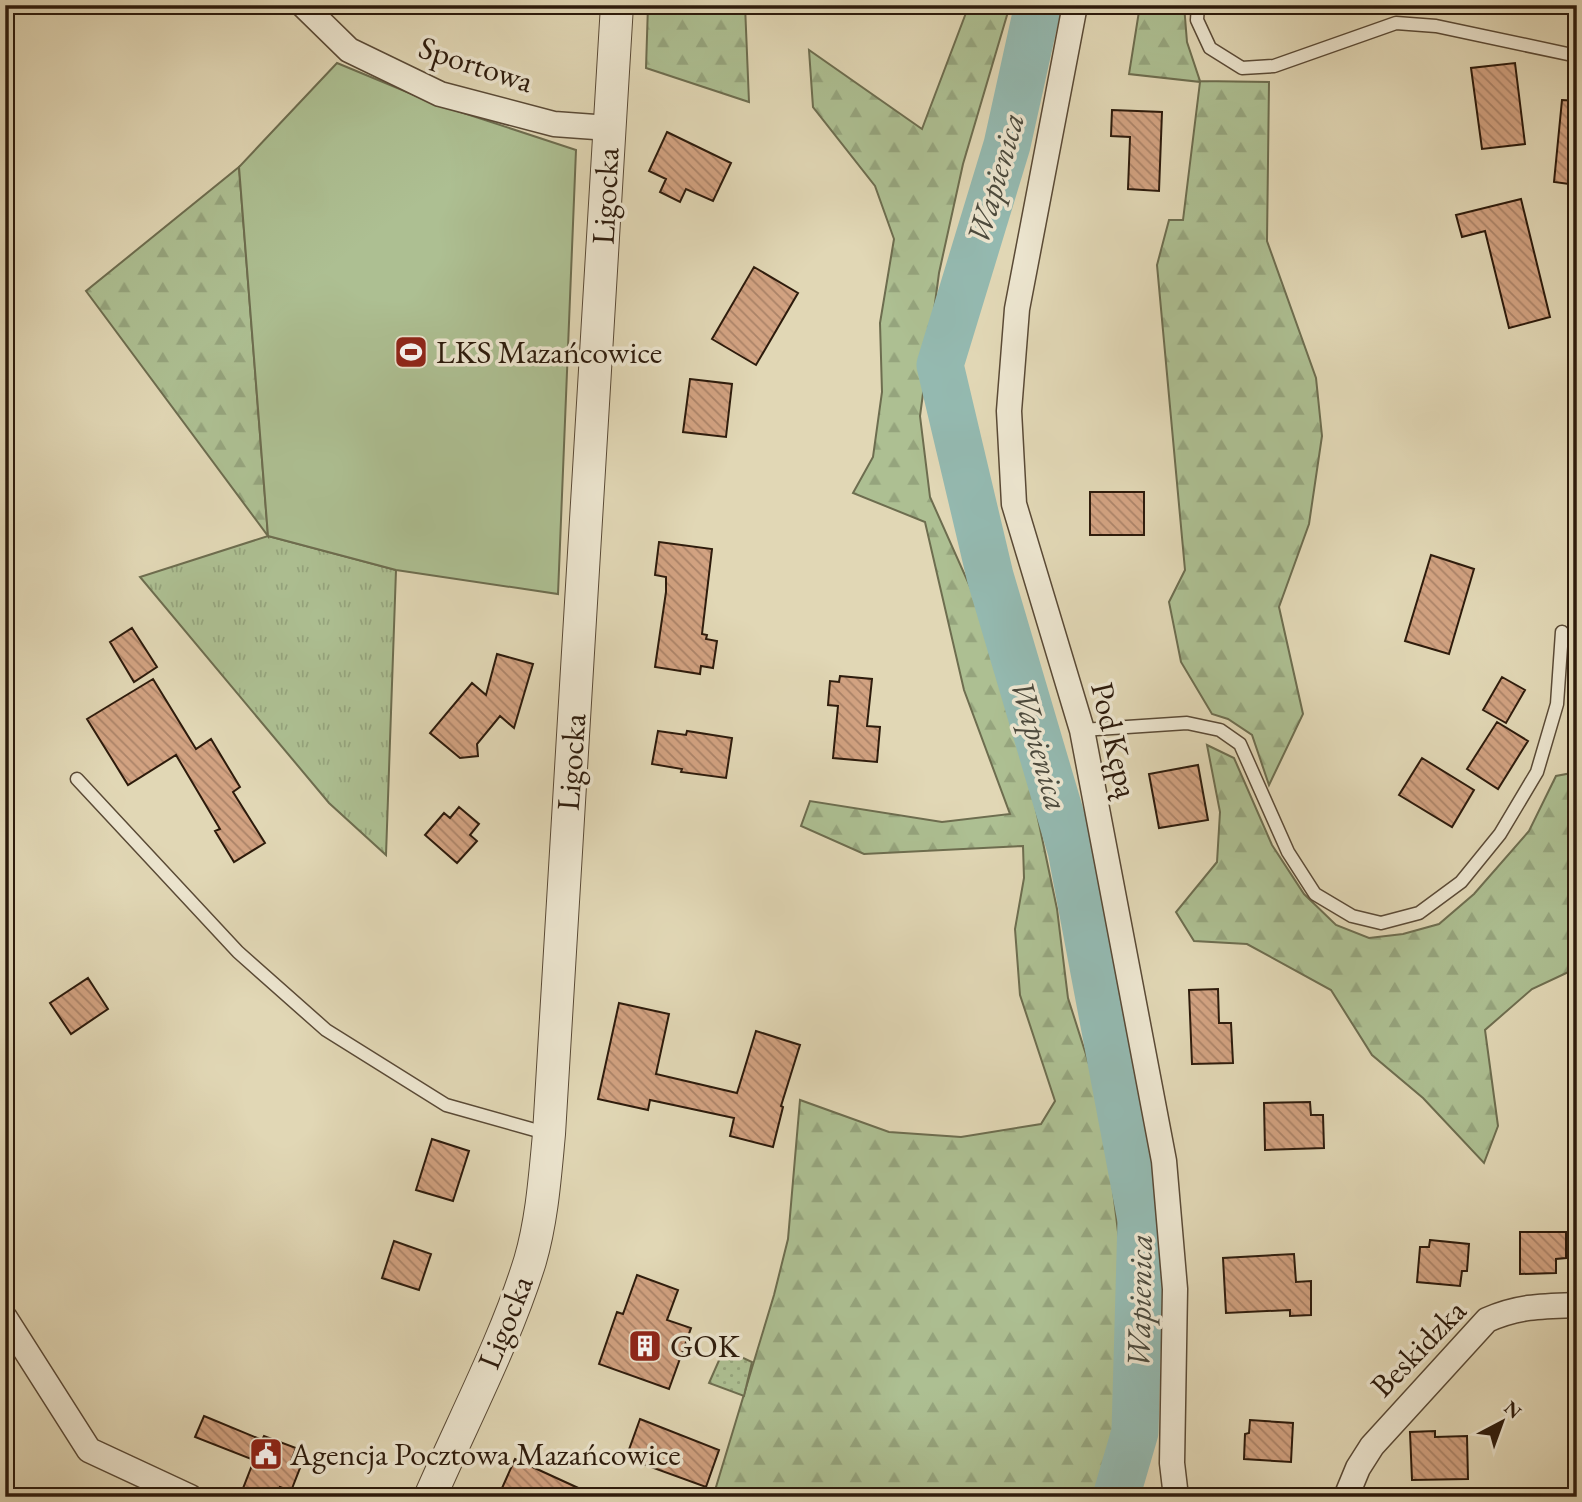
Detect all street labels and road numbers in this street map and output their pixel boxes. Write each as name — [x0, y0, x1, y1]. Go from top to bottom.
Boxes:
street label: Sportowa — [414, 26, 539, 102]
street label: Ligocka — [581, 146, 629, 246]
street label: Pod Kępą — [1081, 678, 1149, 802]
street label: Ligocka — [547, 712, 595, 812]
street label: Ligocka — [467, 1269, 543, 1375]
street label: Beskidzka — [1361, 1290, 1475, 1406]

